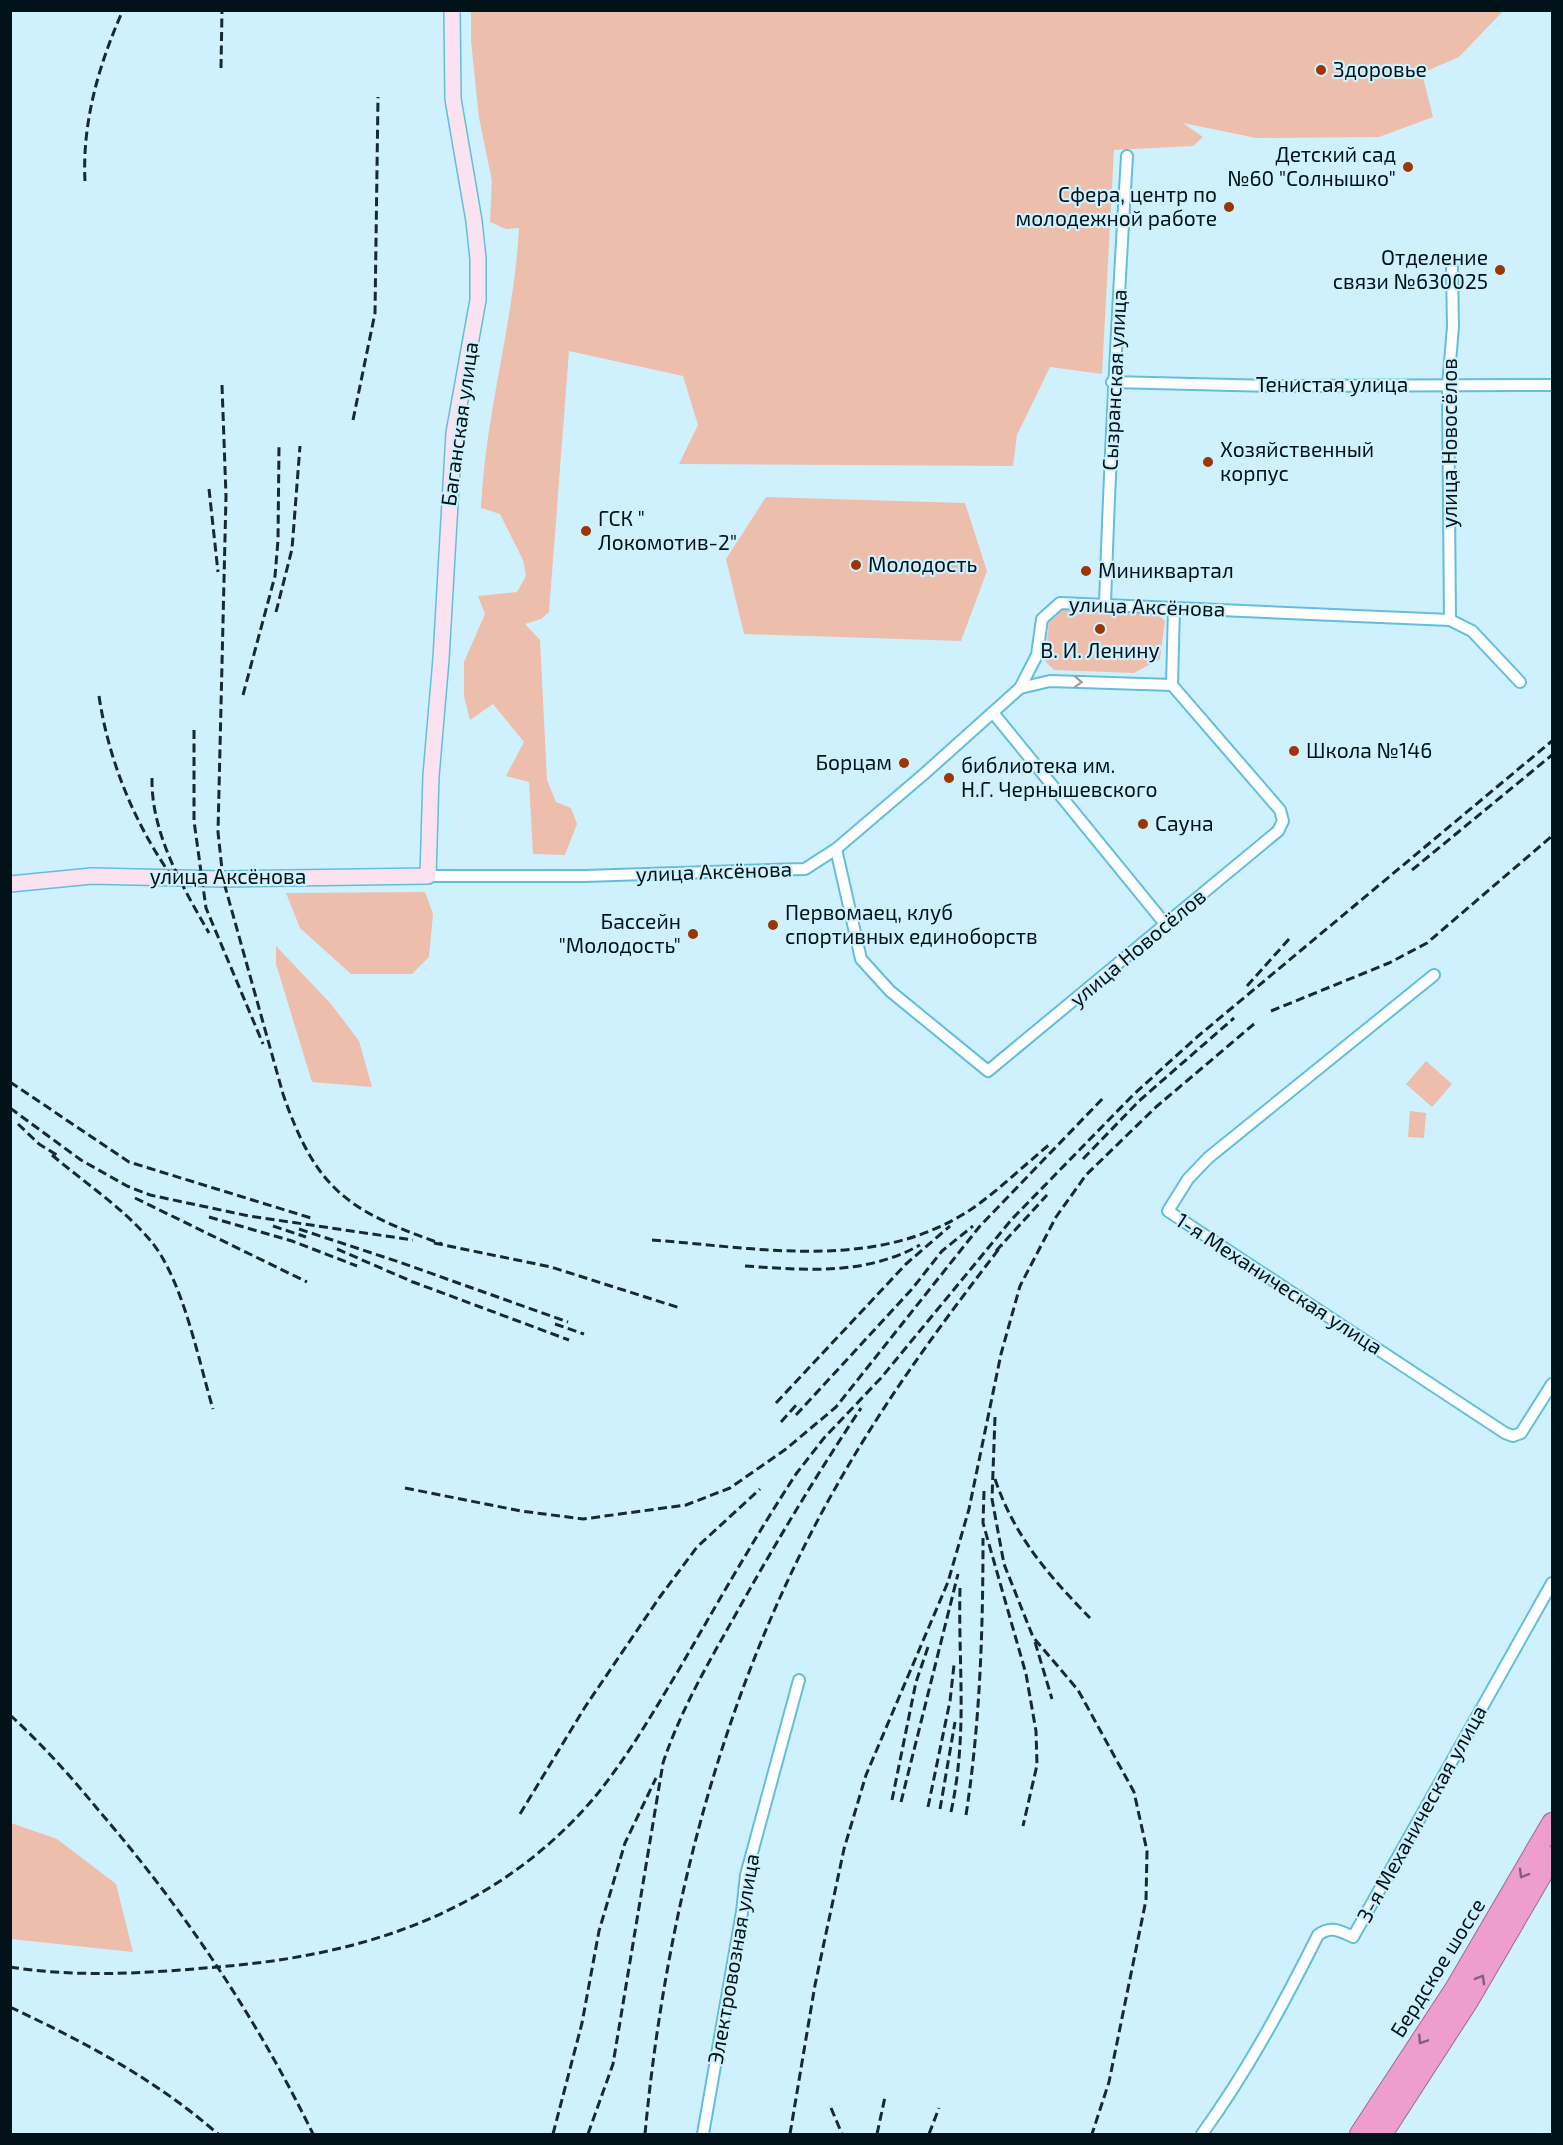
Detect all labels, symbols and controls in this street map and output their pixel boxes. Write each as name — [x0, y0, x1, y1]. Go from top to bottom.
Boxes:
place label: Здоровье — [1333, 56, 1427, 81]
marker: Здоровье — [1314, 63, 1328, 77]
place label: Детский сад №60 "Солнышко" — [1227, 141, 1396, 190]
marker: Детский сад №60 "Солнышко" — [1401, 160, 1415, 174]
place label: Сфера, центр по молодежной работе — [1016, 181, 1217, 230]
marker: Сфера, центр по молодежной работе — [1222, 200, 1236, 214]
place label: Отделение связи №630025 — [1333, 244, 1488, 293]
marker: Отделение связи №630025 — [1493, 263, 1507, 277]
street label: Сызранская улица — [1096, 289, 1132, 471]
street label: Баганская улица — [435, 340, 483, 508]
street label: улица Новосёлов — [1436, 358, 1462, 528]
street label: Тенистая улица — [1256, 371, 1408, 397]
place label: Хозяйственный корпус — [1220, 436, 1374, 486]
marker: Хозяйственный корпус — [1201, 455, 1215, 469]
place label: ГСК " Локомотив-2" — [598, 505, 737, 554]
marker: ГСК " Локомотив-2" — [579, 524, 593, 538]
place label: Молодость — [868, 551, 977, 576]
place label: Миниквартал — [1098, 557, 1234, 582]
marker: Молодость — [849, 558, 863, 572]
marker: Миниквартал — [1079, 564, 1093, 578]
street label: улица Аксёнова — [1068, 590, 1226, 622]
marker: В. И. Ленину — [1093, 622, 1107, 636]
place label: В. И. Ленину — [1040, 637, 1160, 663]
one-way arrow — [1074, 676, 1083, 688]
place label: Школа №146 — [1306, 737, 1432, 762]
marker: Школа №146 — [1287, 744, 1301, 758]
place label: Борцам — [815, 749, 892, 774]
place label: библиотека им. Н.Г. Чернышевского — [961, 752, 1157, 801]
marker: Борцам — [897, 756, 911, 770]
marker: библиотека им. Н.Г. Чернышевского — [942, 771, 956, 785]
place label: Сауна — [1155, 810, 1214, 836]
marker: Сауна — [1136, 817, 1150, 831]
street label: улица Аксёнова — [635, 855, 793, 887]
street label: улица Аксёнова — [150, 863, 306, 889]
street label: улица Новосёлов — [1064, 883, 1211, 1012]
place label: Первомаец, клуб спортивных единоборств — [785, 899, 1038, 948]
place label: Бассейн "Молодость" — [558, 908, 681, 957]
marker: Первомаец, клуб спортивных единоборств — [766, 918, 780, 932]
marker: Бассейн "Молодость" — [686, 927, 700, 941]
street label: 1-я Механическая улица — [1171, 1207, 1388, 1360]
street label: 3-я Механическая улица — [1351, 1700, 1492, 1927]
street label: Электровозная улица — [702, 1852, 764, 2066]
one-way arrow — [1519, 1868, 1530, 1878]
street label: Бердское шоссе — [1384, 1893, 1489, 2041]
one-way arrow — [1474, 1975, 1485, 1985]
one-way arrow — [1418, 2034, 1429, 2045]

